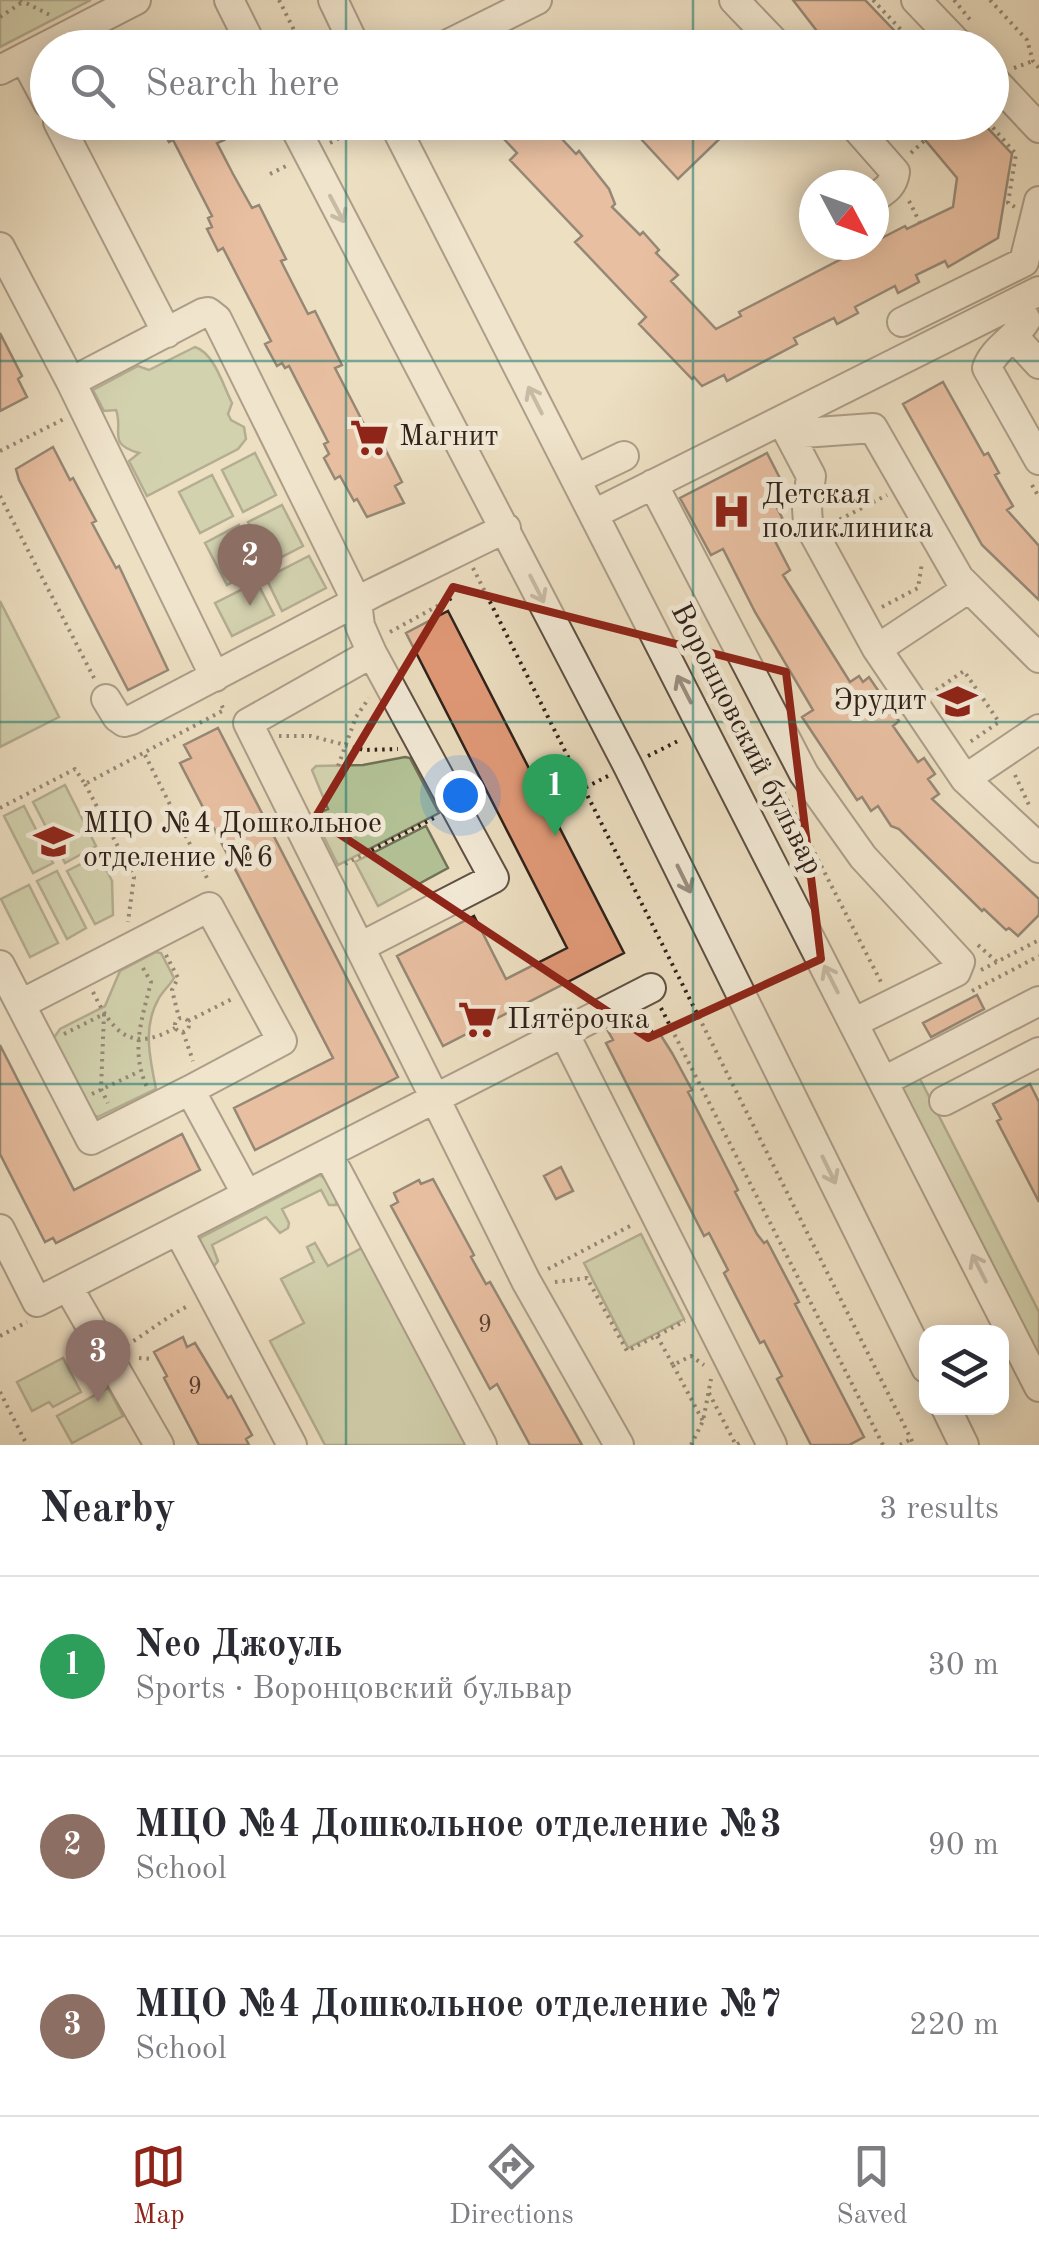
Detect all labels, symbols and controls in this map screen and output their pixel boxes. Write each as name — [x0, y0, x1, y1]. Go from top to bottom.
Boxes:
search box — [30, 30, 1009, 140]
icon: search — [65, 58, 120, 113]
text: Search here — [145, 66, 340, 104]
north arrow — [799, 170, 889, 260]
one-way arrow — [328, 193, 347, 223]
one-way arrow — [525, 386, 544, 416]
supermarket icon: Магнит — [348, 416, 390, 458]
place label: Магнит — [399, 422, 499, 452]
place label: Детская поликлиника — [762, 480, 934, 544]
hospital icon: Детская поликлиника — [711, 491, 753, 533]
pin: 2 — [218, 524, 282, 606]
one-way arrow — [528, 574, 547, 604]
street label: Воронцовский бульвар — [665, 599, 827, 879]
one-way arrow — [674, 675, 693, 705]
school or university icon: Эрудит — [936, 680, 978, 722]
place label: Эрудит — [833, 686, 927, 716]
pin: 1 — [522, 754, 588, 836]
your location — [435, 770, 486, 821]
place label: МЦО №4 Дошкольное отделение №6 — [83, 809, 382, 873]
school or university icon: МЦО №4 Дошкольное отделение №6 — [32, 820, 74, 862]
one-way arrow — [676, 864, 695, 894]
one-way arrow — [821, 965, 840, 994]
supermarket icon: Пятёрочка — [456, 999, 498, 1041]
place label: Пятёрочка — [507, 1005, 650, 1035]
one-way arrow — [820, 1155, 839, 1185]
one-way arrow — [969, 1254, 988, 1284]
house number: 9 — [478, 1313, 492, 1338]
pin: 3 — [66, 1320, 130, 1402]
map controls — [919, 1325, 1009, 1415]
button: layers — [919, 1325, 1009, 1415]
house number: 9 — [188, 1375, 202, 1400]
text: Nearby — [40, 1489, 176, 1531]
text: 3 results — [879, 1494, 999, 1526]
text: Neo Джоуль — [135, 1627, 342, 1665]
text: 1 — [63, 1650, 82, 1682]
text: 30 m — [928, 1650, 999, 1682]
text: Sports · Воронцовский бульвар — [135, 1674, 572, 1706]
text: МЦО №4 Дошкольное отделение №3 — [135, 1807, 782, 1845]
text: 2 — [63, 1830, 82, 1862]
text: 90 m — [928, 1830, 999, 1862]
text: School — [135, 1854, 227, 1886]
text: МЦО №4 Дошкольное отделение №7 — [135, 1987, 782, 2025]
text: 3 — [63, 2010, 82, 2042]
text: 220 m — [909, 2010, 999, 2042]
text: School — [135, 2034, 227, 2066]
tab: Map — [131, 2139, 186, 2234]
tab: Directions — [449, 2139, 574, 2234]
tab: Saved — [836, 2139, 908, 2234]

